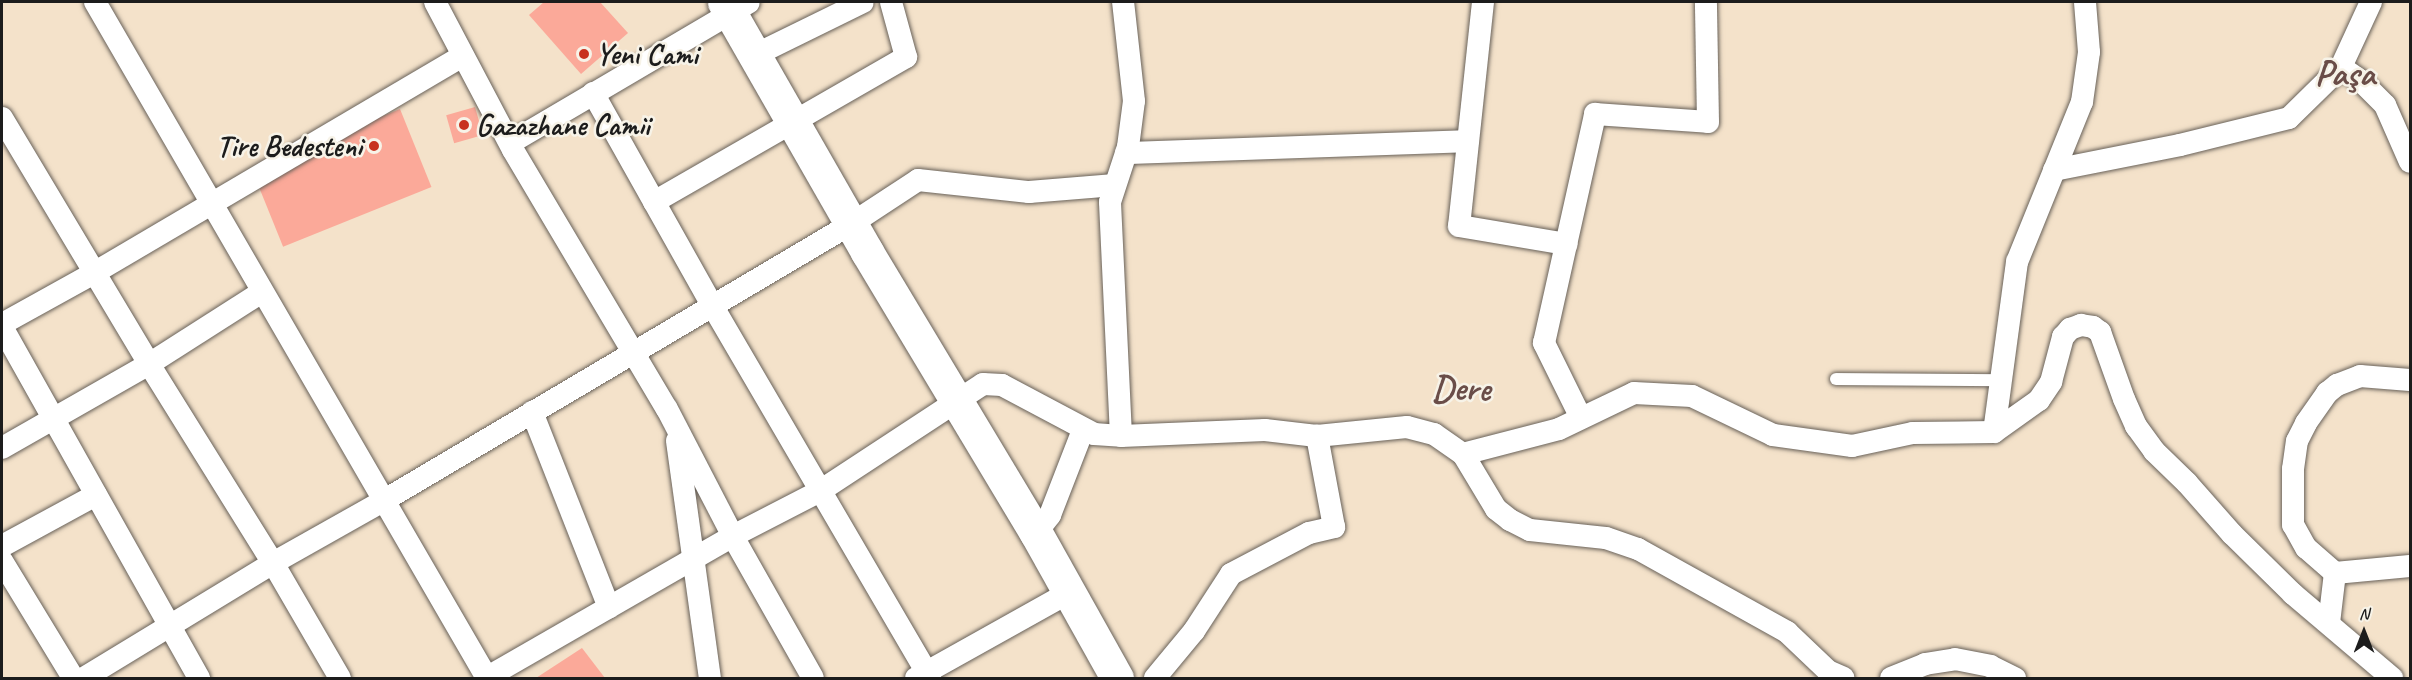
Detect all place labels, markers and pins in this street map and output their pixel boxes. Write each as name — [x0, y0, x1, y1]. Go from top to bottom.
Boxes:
place label: Yeni Cami — [596, 36, 697, 72]
marker: Yeni Cami — [577, 47, 591, 61]
place label: Gazazhane Camii — [476, 107, 649, 143]
marker: Gazazhane Camii — [457, 118, 471, 132]
place label: Tire Bedesteni — [216, 128, 362, 164]
marker: Tire Bedesteni — [367, 139, 381, 153]

